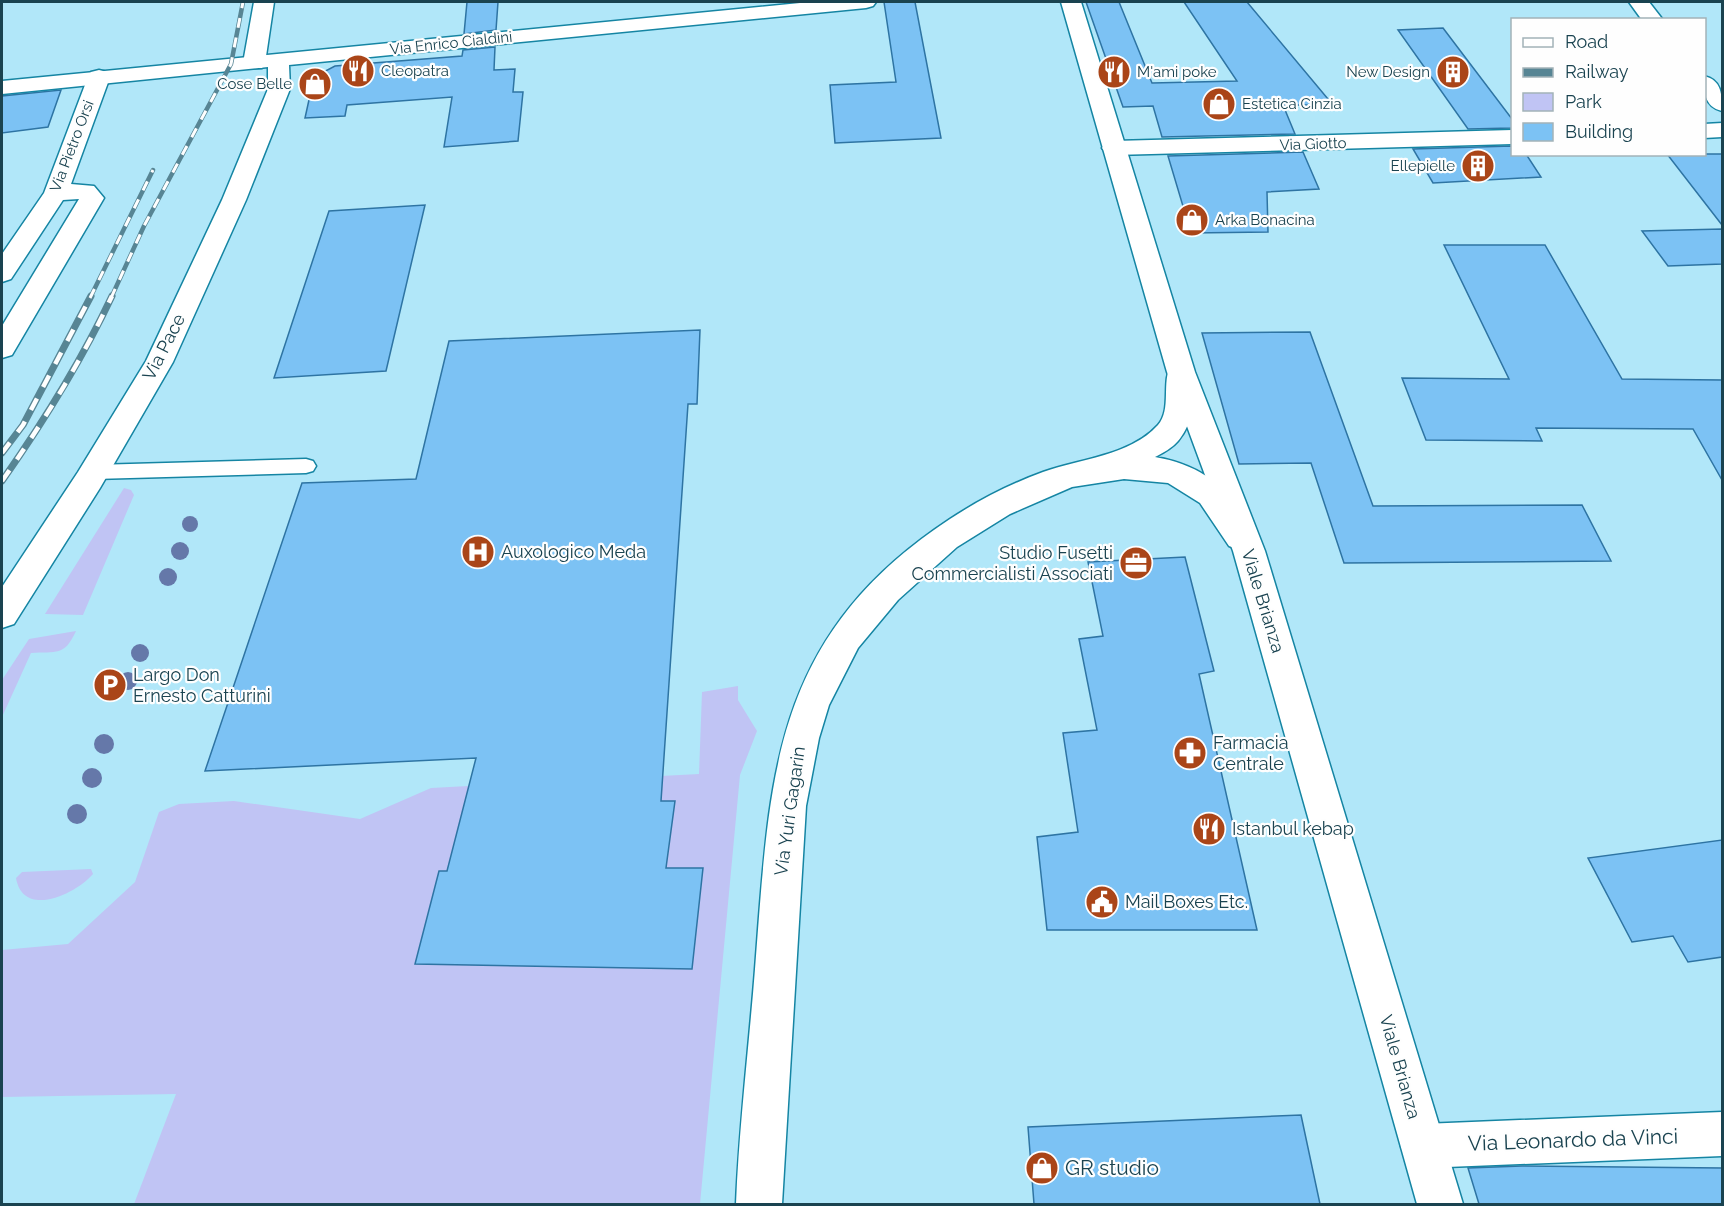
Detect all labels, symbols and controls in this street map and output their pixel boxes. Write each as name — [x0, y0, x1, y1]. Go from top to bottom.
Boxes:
legend — [1511, 18, 1706, 156]
street label: Via Enrico Cialdini — [389, 28, 513, 58]
text: Road — [1565, 31, 1608, 52]
restaurant icon: Cleopatra — [340, 53, 376, 89]
restaurant icon: M'ami poke — [1096, 54, 1132, 90]
building icon: New Design — [1435, 54, 1471, 90]
text: Railway — [1565, 61, 1629, 82]
place label: Cleopatra — [381, 62, 449, 80]
place label: M'ami poke — [1137, 63, 1217, 81]
place label: New Design — [1346, 63, 1430, 81]
shop icon: Cose Belle — [297, 66, 333, 102]
place label: Cose Belle — [217, 75, 292, 93]
shop icon: Estetica Cinzia — [1201, 86, 1237, 122]
text: Park — [1565, 91, 1602, 112]
place label: Estetica Cinzia — [1242, 95, 1342, 113]
street label: Via Pietro Orsi — [46, 98, 98, 194]
text: Building — [1565, 121, 1633, 142]
street label: Via Giotto — [1279, 134, 1347, 154]
building icon: Ellepielle — [1460, 148, 1496, 184]
place label: Ellepielle — [1391, 157, 1455, 175]
shop icon: Arka Bonacina — [1174, 202, 1210, 238]
place label: Arka Bonacina — [1215, 211, 1315, 229]
street label: Via Pace — [138, 310, 189, 384]
hospital icon: Auxologico Meda — [460, 534, 496, 570]
place label: Auxologico Meda — [501, 541, 646, 562]
place label: Studio Fusetti Commercialisti Associati — [912, 542, 1113, 584]
office icon: Studio Fusetti Commercialisti Associati — [1118, 545, 1154, 581]
street label: Viale Brianza — [1238, 547, 1289, 655]
place label: Largo Don Ernesto Catturini — [133, 664, 271, 706]
parking icon: Largo Don Ernesto Catturini — [92, 667, 128, 703]
place label: Farmacia Centrale — [1213, 732, 1289, 774]
pharmacy icon: Farmacia Centrale — [1172, 735, 1208, 771]
street label: Via Yuri Gagarin — [770, 745, 809, 877]
restaurant icon: Istanbul kebap — [1191, 811, 1227, 847]
place label: Istanbul kebap — [1232, 818, 1354, 839]
public building icon: Mail Boxes Etc. — [1084, 884, 1120, 920]
place label: Mail Boxes Etc. — [1125, 891, 1248, 912]
street label: Viale Brianza — [1376, 1012, 1425, 1121]
street label: Via Leonardo da Vinci — [1467, 1123, 1679, 1156]
shop icon: GR studio — [1024, 1150, 1060, 1186]
place label: GR studio — [1065, 1155, 1159, 1180]

